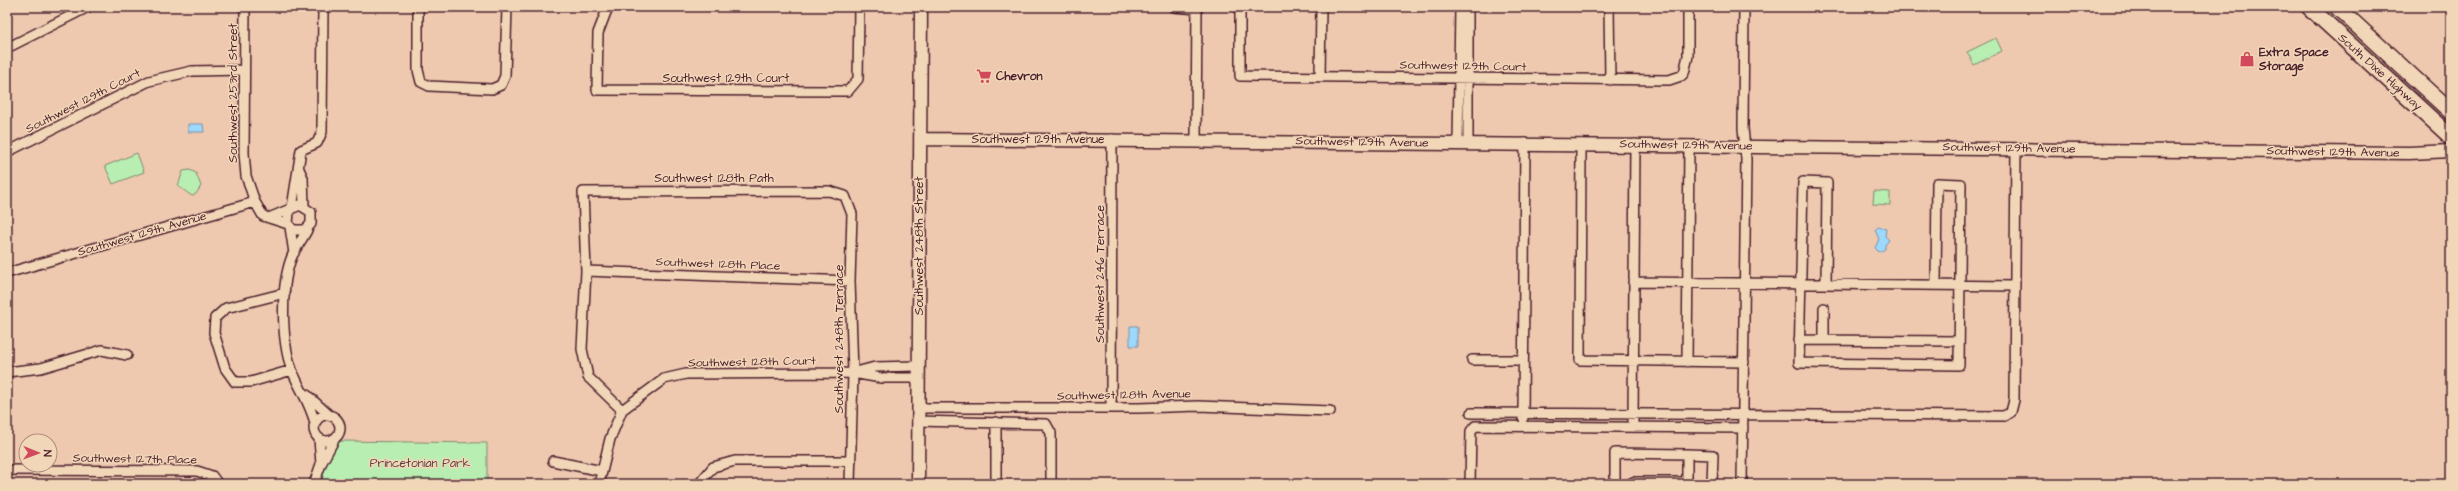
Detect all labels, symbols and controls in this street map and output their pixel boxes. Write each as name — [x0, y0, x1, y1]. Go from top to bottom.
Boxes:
street label: Southwest 253rd Street — [225, 23, 242, 163]
street label: South Dixie Highway — [2333, 30, 2426, 116]
place label: Extra Space Storage — [2258, 44, 2329, 77]
shop icon: Extra Space Storage — [2238, 50, 2256, 68]
street label: Southwest 129th Court — [1399, 56, 1527, 76]
street label: Southwest 129th Court — [23, 65, 144, 137]
supermarket icon: Chevron — [975, 67, 993, 85]
place label: Chevron — [996, 68, 1043, 85]
street label: Southwest 129th Court — [663, 70, 790, 87]
street label: Southwest 129th Avenue — [971, 131, 1105, 148]
street label: Southwest 129th Avenue — [1295, 132, 1429, 152]
street label: Southwest 129th Avenue — [1619, 135, 1753, 155]
street label: Southwest 129th Avenue — [1942, 138, 2076, 158]
street label: Southwest 129th Avenue — [2266, 142, 2400, 162]
street label: Southwest 128th Path — [654, 170, 774, 187]
street label: Southwest 248th Street — [911, 177, 928, 315]
street label: Southwest 246 Terrace — [1092, 205, 1109, 343]
street label: Southwest 129th Avenue — [76, 207, 209, 261]
street label: Southwest 128th Place — [655, 253, 781, 275]
street label: Southwest 248th Terrace — [831, 264, 848, 414]
street label: Southwest 128th Court — [688, 352, 816, 372]
street label: Southwest 128th Avenue — [1057, 385, 1192, 405]
north arrow — [18, 433, 58, 473]
street label: Southwest 127th Place — [73, 449, 198, 469]
text: N — [40, 450, 55, 457]
park label: Princetonian Park — [370, 455, 471, 472]

